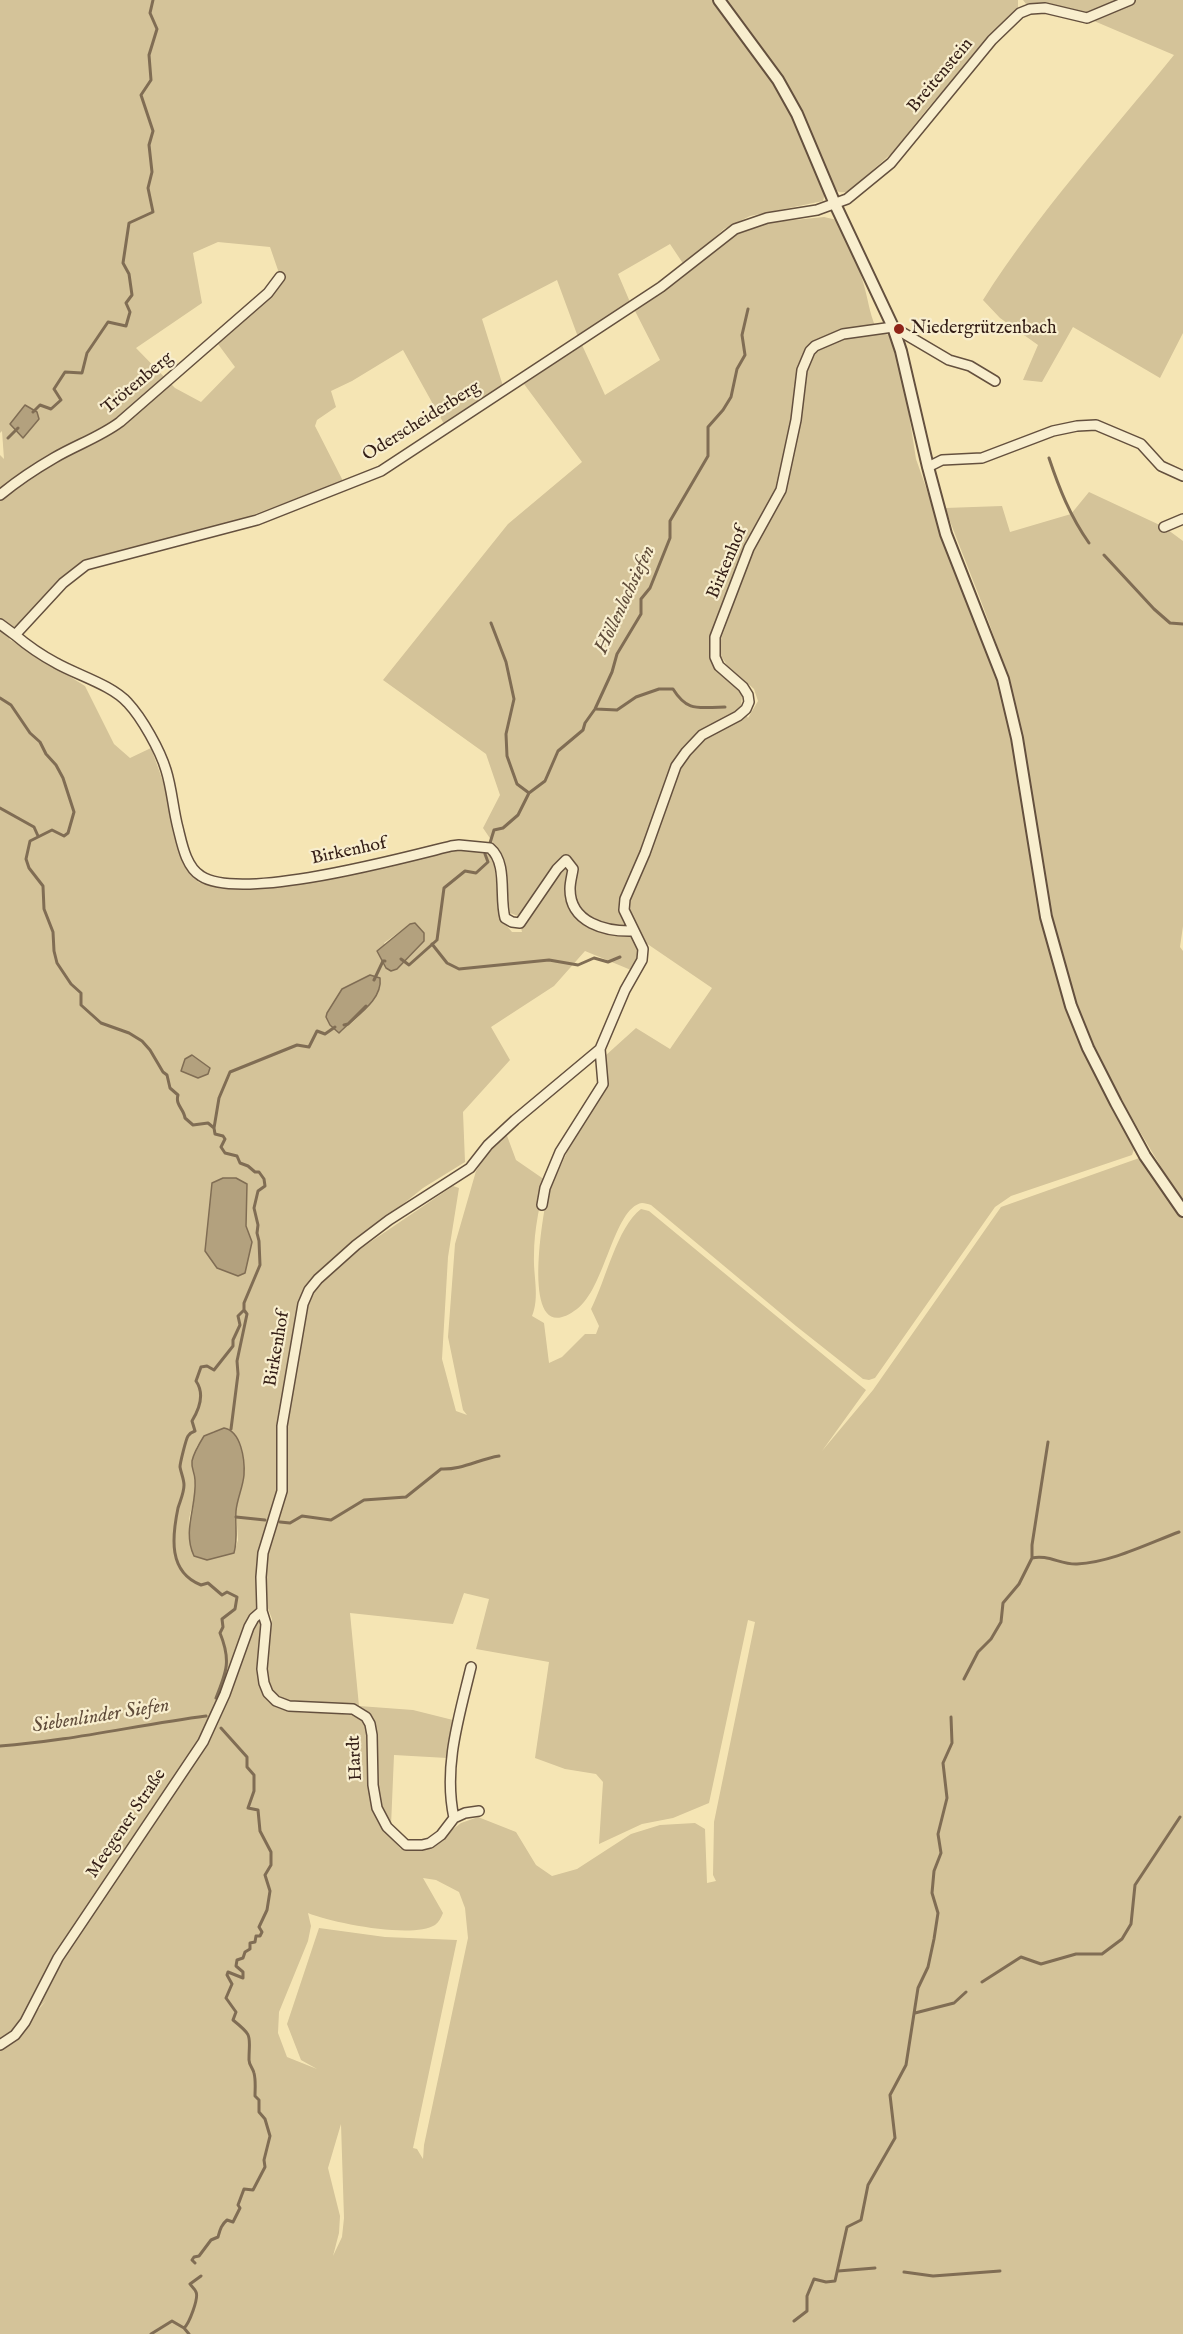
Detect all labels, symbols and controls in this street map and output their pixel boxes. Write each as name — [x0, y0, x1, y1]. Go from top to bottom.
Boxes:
street label: Breitenstein — [904, 34, 978, 118]
place label: Niedergrützenbach — [911, 318, 1057, 340]
marker: Niedergrützenbach — [892, 322, 906, 336]
street label: Trötenberg — [98, 348, 178, 420]
street label: Oderscheiderberg — [359, 377, 485, 467]
street label: Birkenhof — [703, 524, 753, 602]
water label: Höllenlochsiefen — [590, 542, 662, 658]
street label: Birkenhof — [309, 834, 389, 870]
street label: Birkenhof — [261, 1310, 295, 1388]
water label: Siebenlinder Siefen — [31, 1694, 171, 1740]
street label: Hardt — [344, 1735, 368, 1781]
street label: Meegener Straße — [83, 1765, 171, 1883]

